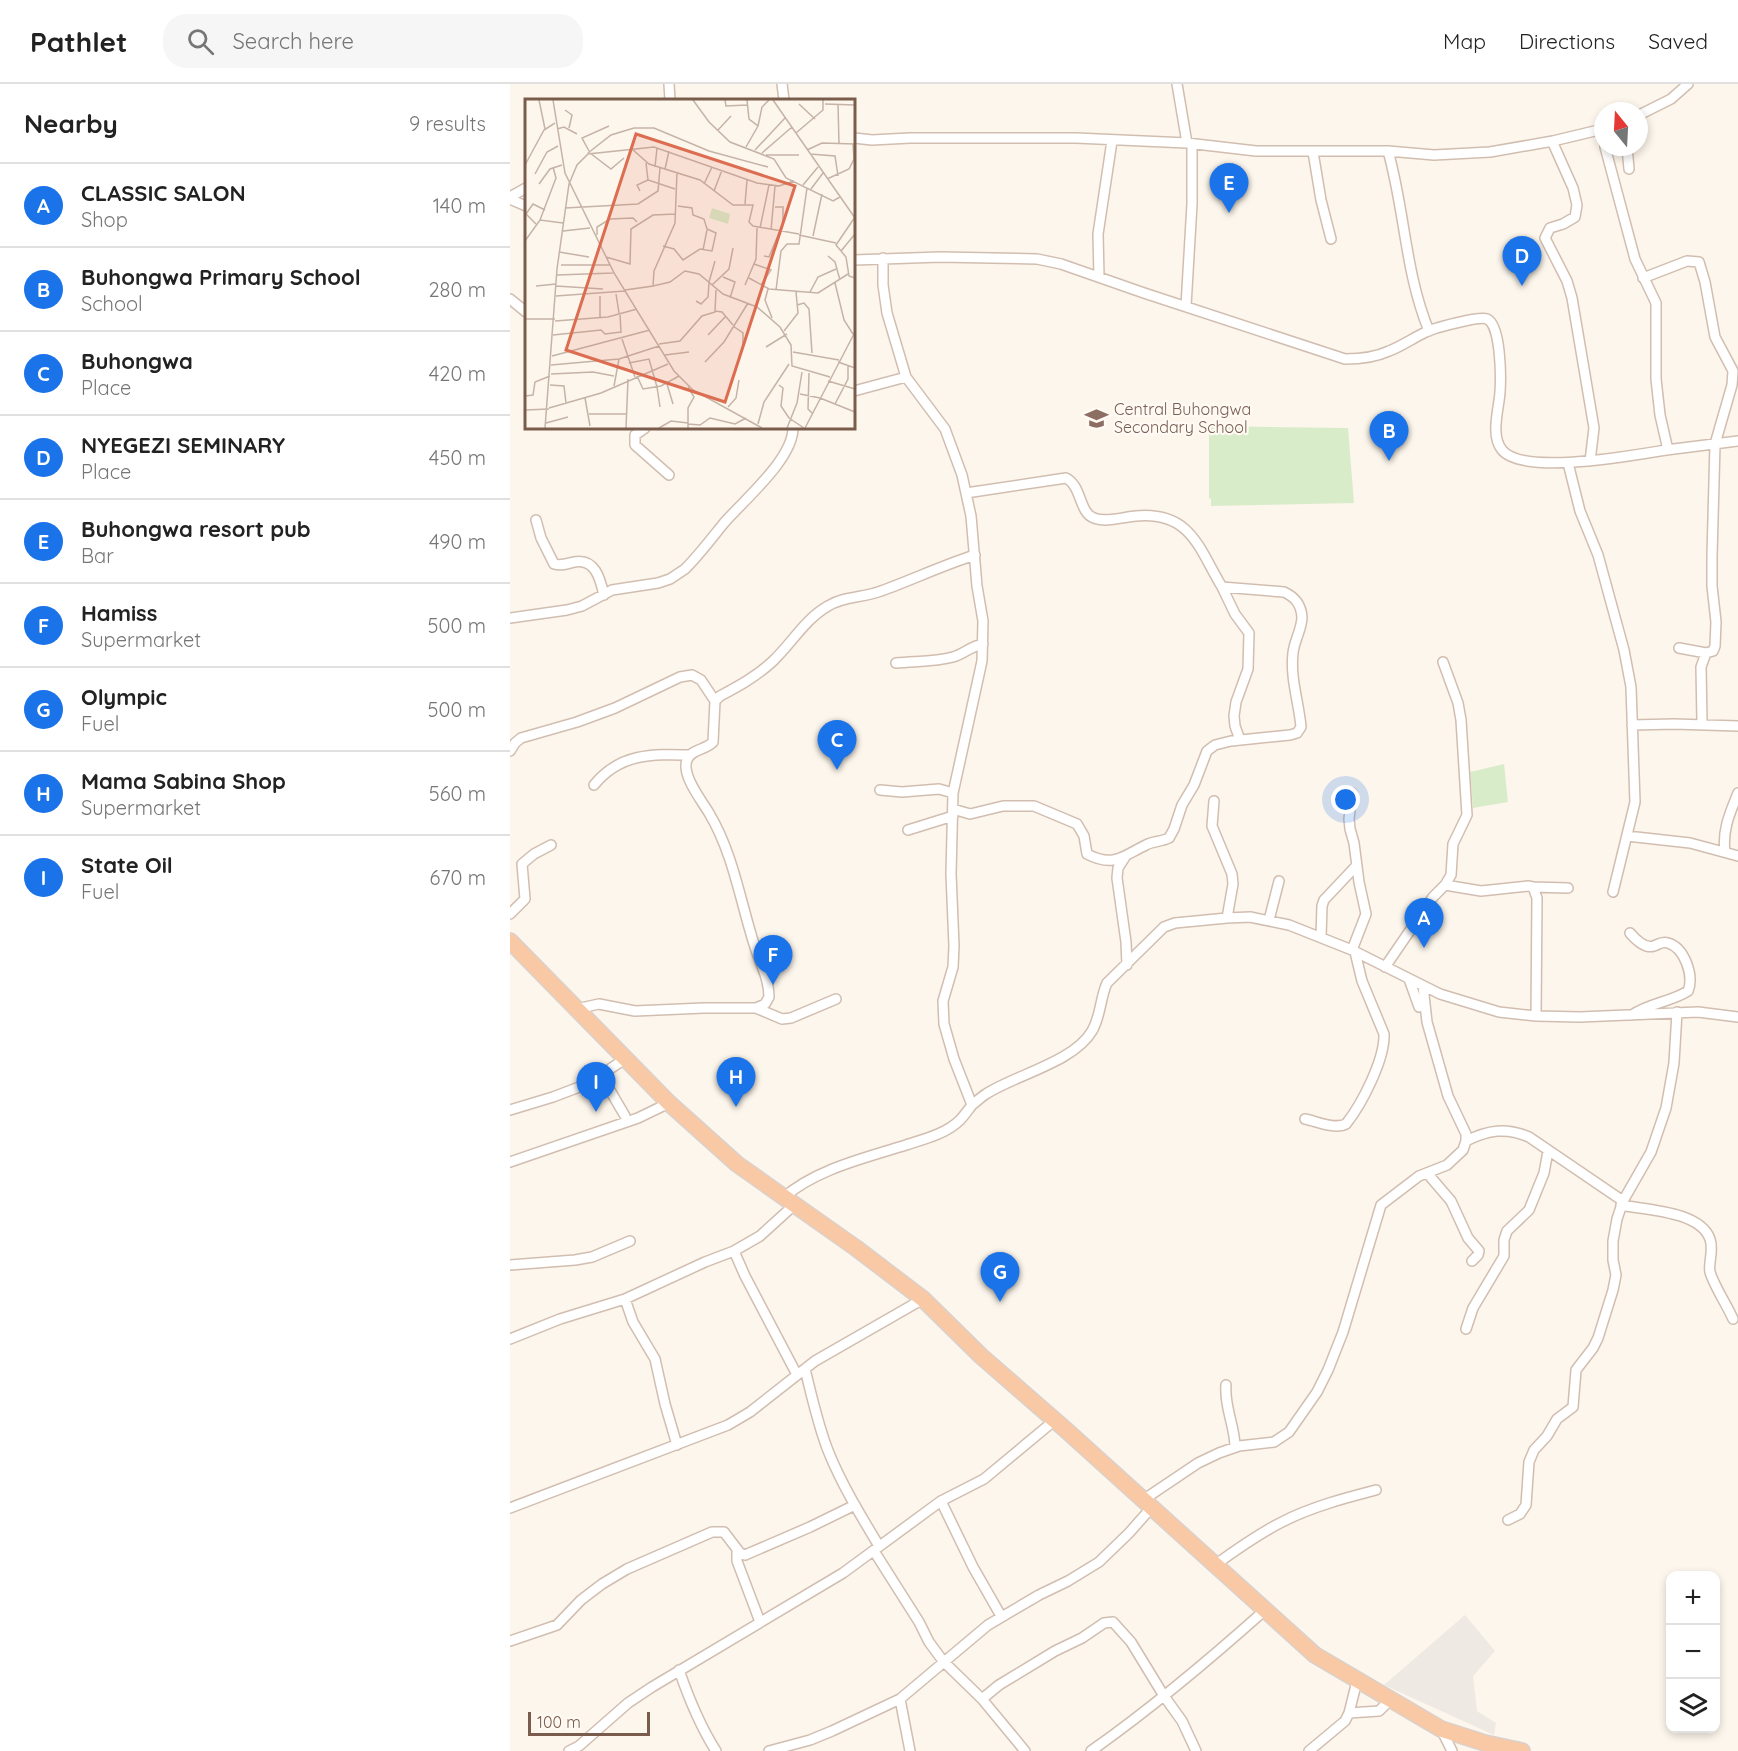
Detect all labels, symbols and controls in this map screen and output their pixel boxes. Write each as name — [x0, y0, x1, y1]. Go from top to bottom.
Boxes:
search box — [163, 14, 583, 68]
text: Pathlet — [30, 24, 127, 59]
icon: search — [184, 25, 217, 58]
text: Search here — [232, 27, 354, 55]
text: Map — [1443, 28, 1486, 54]
text: Directions — [1519, 28, 1615, 54]
text: Saved — [1648, 28, 1708, 54]
inset map — [525, 99, 855, 429]
north arrow — [1594, 102, 1648, 156]
text: Nearby — [24, 107, 118, 140]
text: 9 results — [409, 111, 486, 136]
pin: E — [1210, 164, 1248, 213]
text: CLASSIC SALON — [81, 179, 246, 207]
text: A — [37, 193, 50, 218]
text: 140 m — [433, 193, 486, 218]
text: Shop — [81, 207, 128, 232]
pin: D — [1502, 236, 1542, 286]
text: Buhongwa Primary School — [81, 263, 361, 291]
text: B — [37, 277, 50, 302]
text: 280 m — [429, 277, 486, 302]
text: School — [81, 291, 143, 316]
text: Buhongwa — [81, 347, 193, 375]
text: C — [37, 361, 50, 386]
text: 420 m — [429, 361, 486, 386]
text: Place — [81, 375, 131, 400]
place label: Central Buhongwa Secondary School — [1114, 399, 1251, 437]
school or university icon: Central Buhongwa Secondary School — [1083, 405, 1109, 431]
pin: B — [1370, 412, 1408, 461]
text: NYEGEZI SEMINARY — [81, 431, 285, 459]
text: D — [36, 445, 51, 470]
text: 450 m — [429, 445, 486, 470]
text: Place — [81, 459, 131, 484]
text: Buhongwa resort pub — [81, 515, 311, 543]
text: E — [38, 529, 49, 554]
text: 490 m — [429, 529, 486, 554]
text: Bar — [81, 543, 114, 568]
text: Hamiss — [81, 599, 157, 627]
text: F — [38, 613, 49, 638]
text: 500 m — [428, 613, 486, 638]
text: Supermarket — [81, 627, 201, 652]
text: Olympic — [81, 683, 167, 711]
text: G — [37, 697, 50, 722]
text: 500 m — [428, 697, 486, 722]
text: Fuel — [81, 711, 119, 736]
pin: C — [818, 720, 856, 770]
text: Mama Sabina Shop — [81, 767, 286, 795]
text: H — [36, 781, 51, 806]
text: 560 m — [429, 781, 486, 806]
your location — [1331, 785, 1360, 814]
text: Supermarket — [81, 795, 201, 820]
text: State Oil — [81, 851, 173, 879]
text: I — [41, 865, 46, 890]
text: 670 m — [429, 865, 486, 890]
text: Fuel — [81, 879, 119, 904]
pin: A — [1404, 898, 1444, 948]
pin: F — [754, 936, 792, 985]
pin: H — [716, 1058, 756, 1107]
pin: I — [576, 1062, 616, 1112]
pin: G — [980, 1252, 1020, 1302]
map controls — [1666, 1571, 1720, 1733]
button: + — [1666, 1571, 1720, 1625]
button: − — [1666, 1625, 1720, 1679]
button: layers — [1666, 1679, 1720, 1733]
scale bar — [528, 1709, 650, 1736]
text: 100 m — [537, 1712, 581, 1732]

